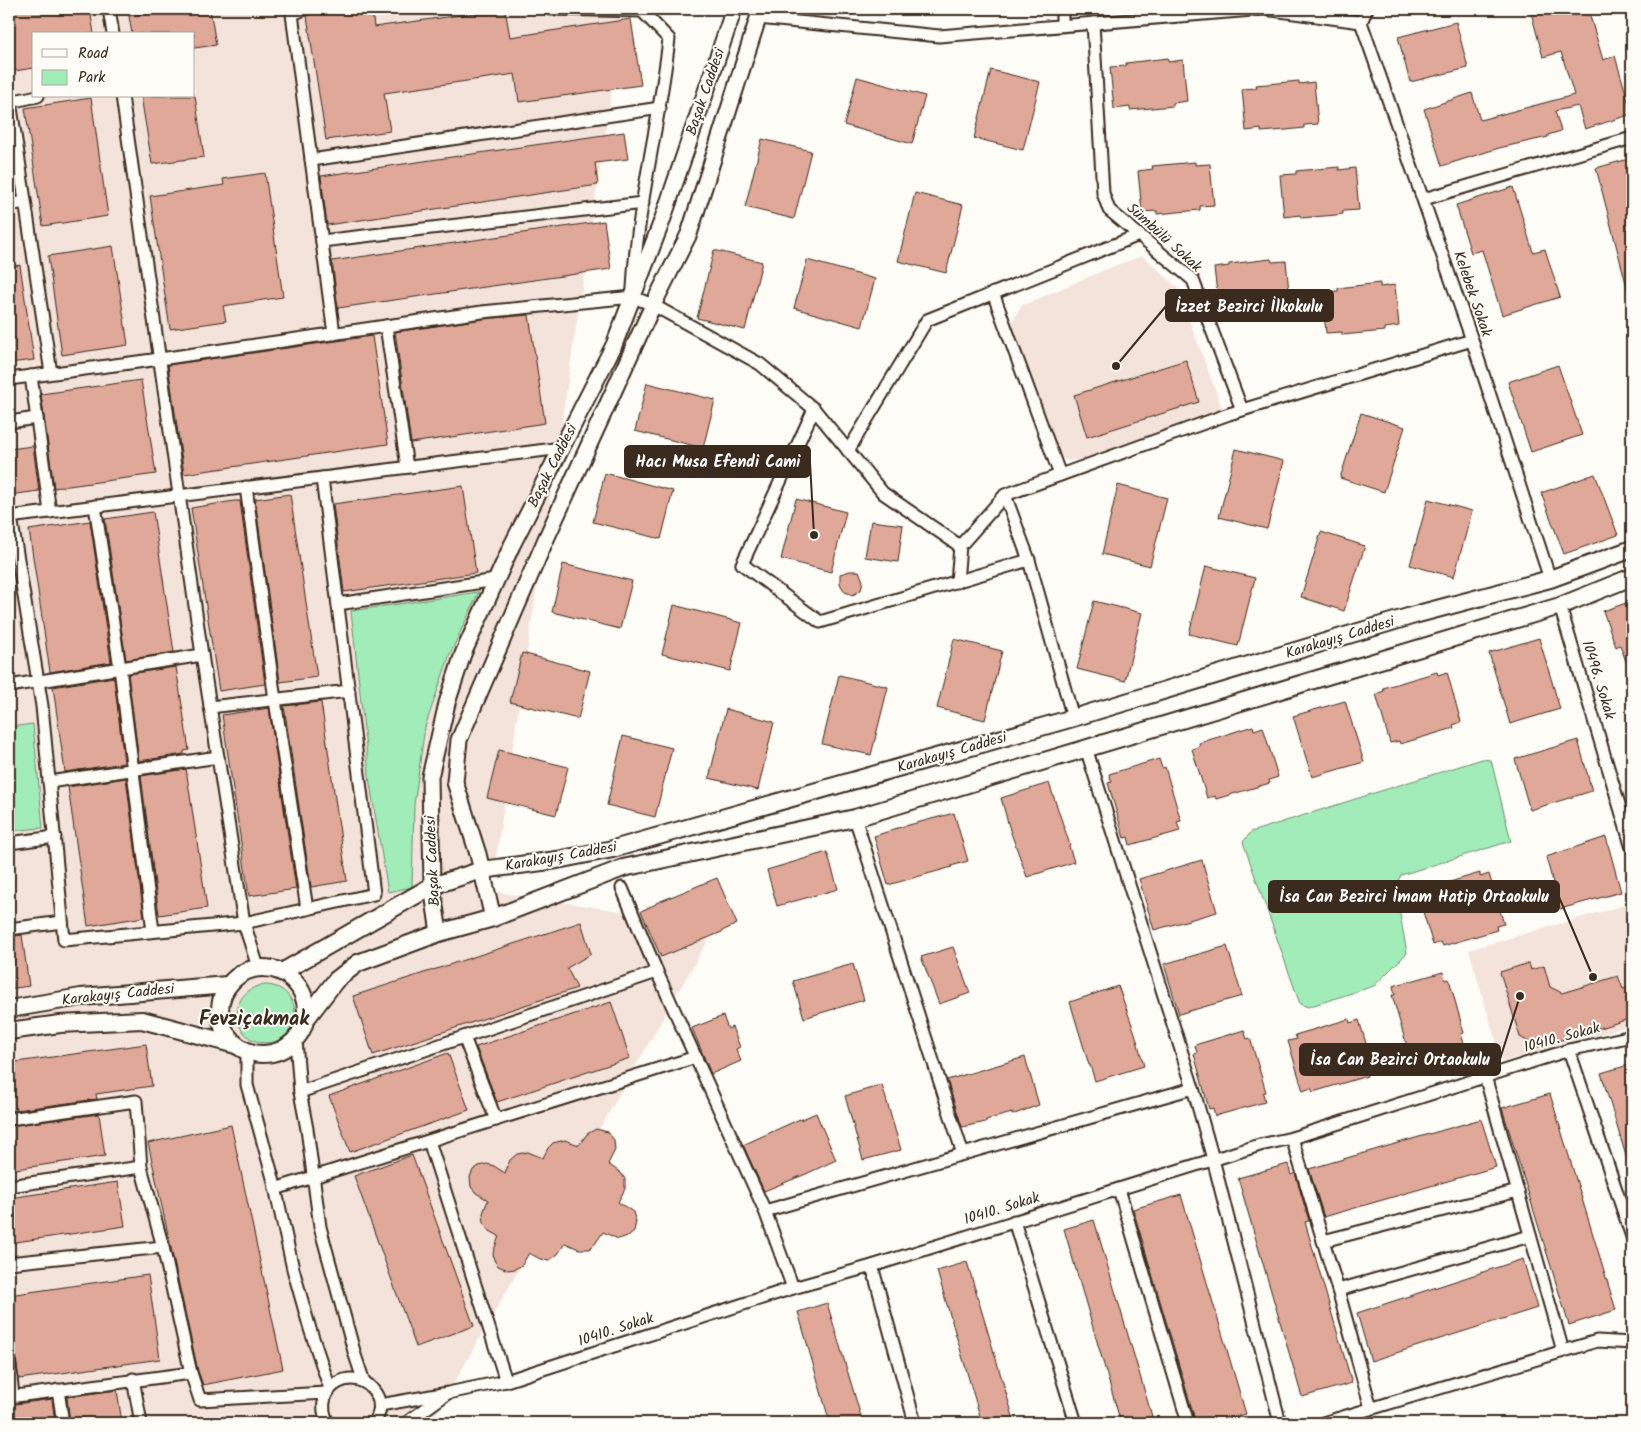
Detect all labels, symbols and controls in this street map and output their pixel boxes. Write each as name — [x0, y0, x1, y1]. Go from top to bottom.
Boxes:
legend — [32, 32, 195, 98]
text: Road — [78, 42, 109, 66]
street label: Başak Caddesi — [680, 44, 733, 139]
text: Park — [78, 66, 106, 90]
street label: Sümbülü Sokak — [1121, 197, 1208, 279]
street label: Kelebek Sokak — [1446, 248, 1498, 341]
callout: İzzet Bezirci İlkokulu — [1166, 290, 1333, 321]
text: İzzet Bezirci İlkokulu — [1175, 295, 1323, 320]
street label: Başak Caddesi — [522, 419, 585, 512]
callout: Hacı Musa Efendi Cami — [625, 446, 810, 477]
text: Hacı Musa Efendi Cami — [635, 450, 801, 475]
street label: Karakayış Caddesi — [1282, 610, 1399, 666]
street label: 10496. Sokak — [1575, 637, 1622, 723]
street label: Karakayış Caddesi — [894, 725, 1011, 780]
street label: Başak Caddesi — [419, 814, 447, 907]
street label: Karakayış Caddesi — [503, 835, 620, 879]
callout: İsa Can Bezirci İmam Hatip Ortaokulu — [1269, 881, 1559, 912]
text: İsa Can Bezirci İmam Hatip Ortaokulu — [1279, 885, 1549, 910]
street label: Karakayış Caddesi — [61, 977, 177, 1013]
district label: Fevziçakmak — [199, 1004, 310, 1036]
street label: 10410. Sokak — [1521, 1016, 1604, 1060]
callout: İsa Can Bezirci Ortaokulu — [1300, 1044, 1500, 1075]
text: İsa Can Bezirci Ortaokulu — [1310, 1048, 1490, 1073]
street label: 10410. Sokak — [961, 1186, 1044, 1232]
street label: 10410. Sokak — [575, 1306, 658, 1353]

